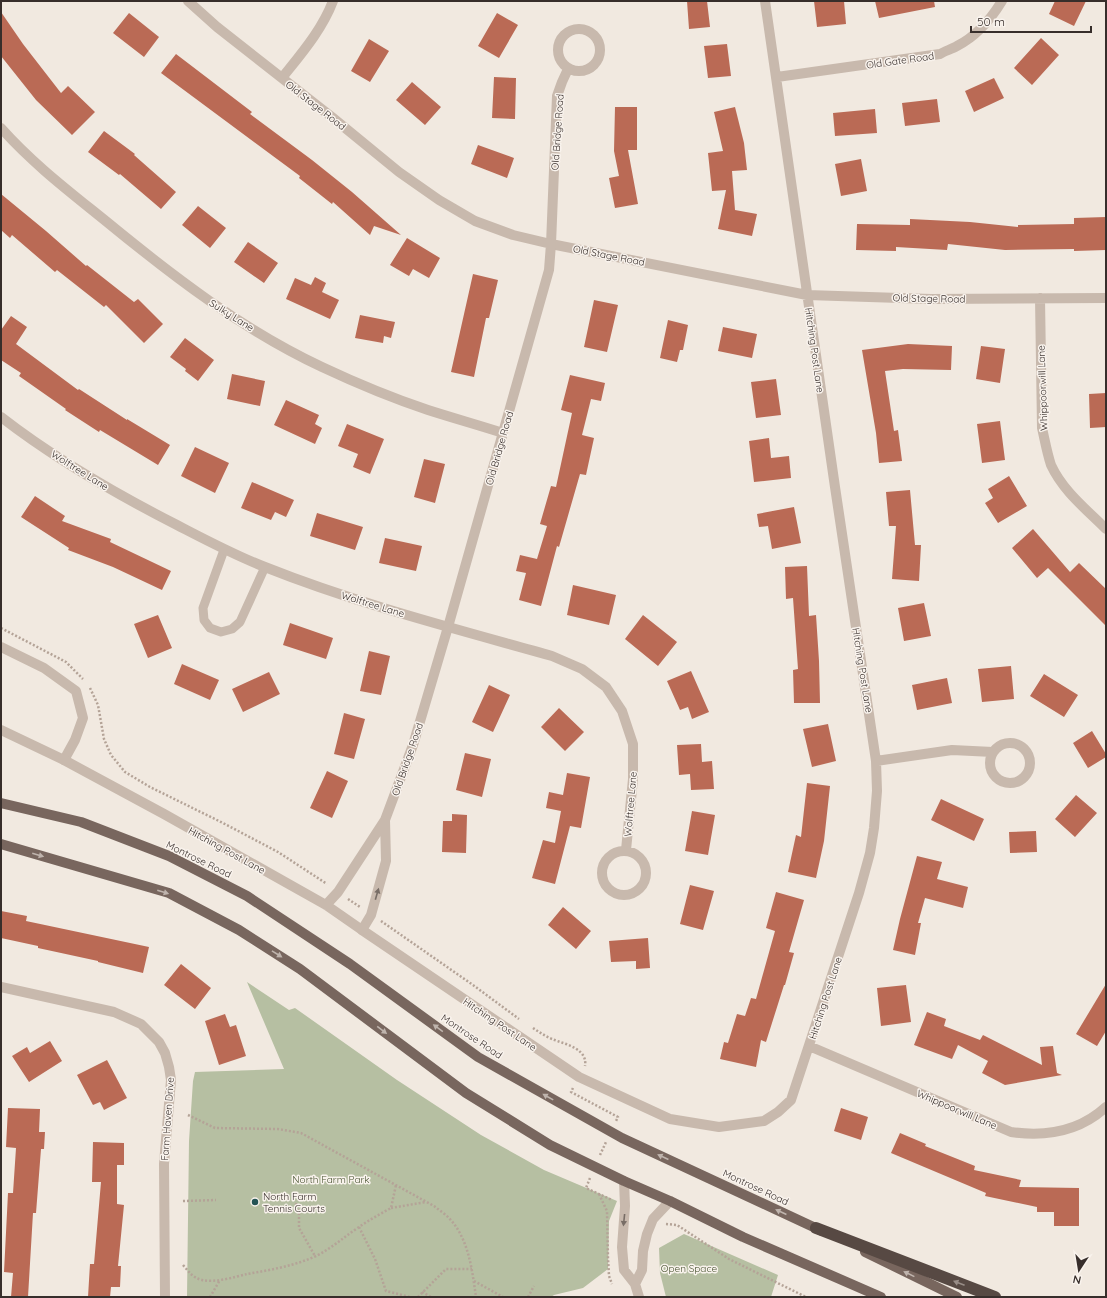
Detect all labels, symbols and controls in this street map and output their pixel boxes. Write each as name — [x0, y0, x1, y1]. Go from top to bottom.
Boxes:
scale bar — [971, 8, 1091, 34]
text: 50 m — [977, 14, 1005, 29]
street label: Old Gate Road — [865, 49, 935, 72]
street label: Old Stage Road — [283, 78, 348, 133]
street label: Old Bridge Road — [548, 93, 567, 171]
street label: Old Stage Road — [572, 242, 646, 269]
street label: Old Stage Road — [892, 291, 966, 306]
street label: Sulky Lane — [207, 297, 257, 334]
street label: Hitching Post Lane — [802, 307, 827, 394]
street label: Whippoorwill Lane — [1034, 345, 1050, 431]
street label: Old Bridge Road — [483, 410, 516, 487]
street label: Wolftree Lane — [49, 448, 111, 493]
street label: Wolftree Lane — [340, 589, 406, 620]
street label: Hitching Post Lane — [849, 627, 876, 714]
street label: Old Bridge Road — [389, 721, 426, 797]
street label: Wolftree Lane — [621, 771, 640, 837]
street label: Hitching Post Lane — [186, 824, 268, 877]
street label: Montrose Road — [164, 838, 234, 881]
one-way arrow — [33, 852, 45, 858]
one-way arrow — [374, 888, 380, 900]
one-way arrow — [157, 889, 169, 895]
one-way arrow — [272, 950, 282, 958]
street label: Hitching Post Lane — [806, 955, 845, 1041]
street label: Hitching Post Lane — [460, 995, 539, 1054]
street label: Montrose Road — [439, 1011, 505, 1062]
one-way arrow — [433, 1024, 443, 1032]
one-way arrow — [377, 1026, 388, 1034]
street label: Farm Haven Drive — [158, 1076, 177, 1161]
street label: Whippoorwill Lane — [915, 1087, 999, 1132]
one-way arrow — [542, 1093, 554, 1100]
one-way arrow — [657, 1154, 669, 1160]
street label: Montrose Road — [721, 1167, 791, 1208]
park label: North Farm Park — [292, 1173, 370, 1186]
place label: North Farm Tennis Courts — [263, 1190, 325, 1215]
marker: North Farm Tennis Courts — [250, 1197, 260, 1207]
one-way arrow — [775, 1209, 787, 1215]
one-way arrow — [621, 1214, 627, 1226]
north arrow — [1059, 1250, 1099, 1290]
park label: Open Space — [661, 1262, 718, 1275]
one-way arrow — [904, 1271, 915, 1277]
text: N — [1072, 1272, 1082, 1287]
one-way arrow — [952, 1280, 964, 1286]

